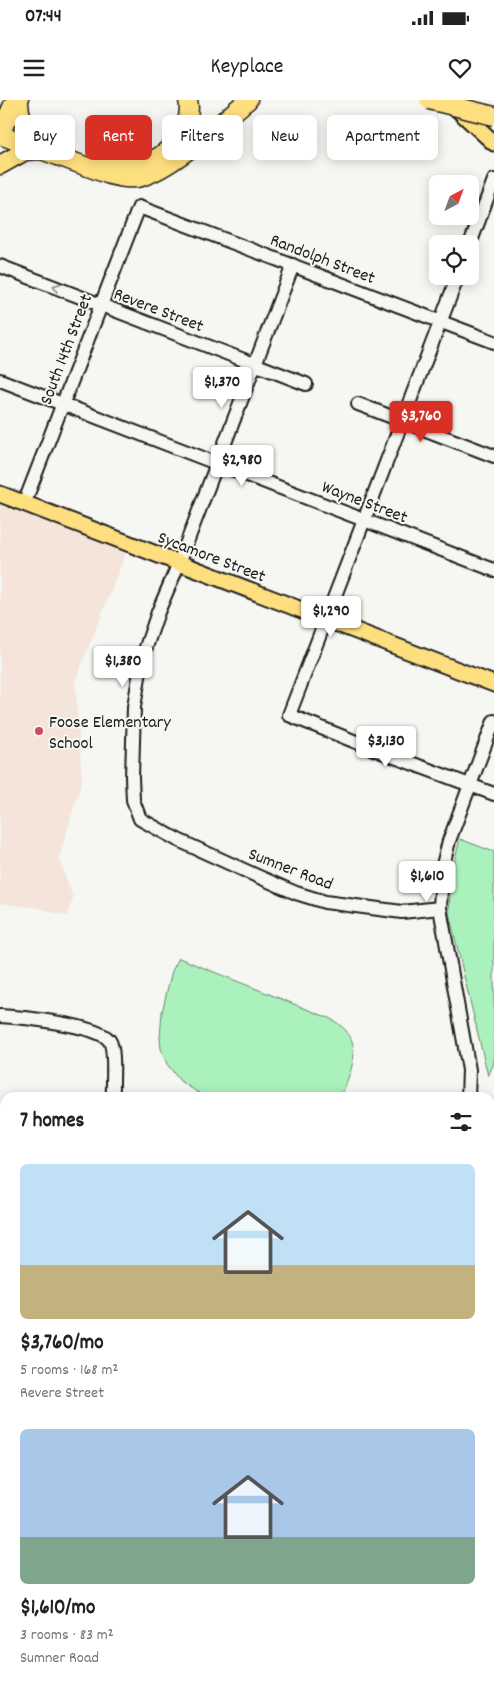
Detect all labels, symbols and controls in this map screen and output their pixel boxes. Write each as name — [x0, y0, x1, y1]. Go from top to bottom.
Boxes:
text: 07:44 — [25, 4, 62, 31]
text: Keyplace — [211, 52, 283, 83]
icon: menu — [20, 54, 48, 82]
icon: heart — [446, 54, 474, 82]
chip: Buy — [15, 115, 75, 160]
chip: Rent — [85, 115, 152, 160]
chip: Filters — [162, 115, 243, 160]
chip: New — [253, 115, 317, 160]
chip: Apartment — [327, 115, 438, 160]
north arrow — [429, 175, 479, 225]
map controls — [429, 175, 479, 285]
street label: Randolph Street — [266, 229, 379, 292]
button: locate — [429, 235, 479, 285]
one-way arrow — [52, 283, 60, 293]
street label: Revere Street — [109, 283, 207, 340]
street label: South 14th Street — [35, 291, 100, 409]
pin: $1,370 — [181, 366, 263, 409]
text: $1,370 — [204, 371, 240, 394]
pin: $3,760 — [380, 400, 462, 443]
text: $3,760 — [401, 405, 441, 428]
pin: $2,980 — [201, 444, 283, 487]
text: $2,980 — [222, 449, 262, 472]
street label: Wayne Street — [318, 476, 411, 531]
street label: Sycamore Street — [154, 526, 269, 591]
pin: $1,290 — [290, 596, 372, 638]
text: $1,290 — [312, 600, 350, 623]
pin: $1,380 — [82, 646, 164, 688]
text: $1,380 — [105, 650, 141, 673]
place label: Foose Elementary School — [49, 711, 171, 757]
marker: Foose Elementary School — [33, 725, 45, 737]
pin: $3,130 — [345, 726, 427, 768]
text: $3,130 — [367, 730, 405, 753]
street label: Sumner Road — [244, 843, 336, 898]
pin: $1,610 — [386, 860, 468, 903]
text: $1,610 — [410, 865, 444, 888]
text: 7 homes — [20, 1107, 84, 1137]
icon: filters — [447, 1108, 475, 1136]
icon: home — [203, 1197, 293, 1287]
text: $3,760/mo — [20, 1329, 104, 1359]
text: 5 rooms · 168 m² — [20, 1359, 118, 1382]
text: Revere Street — [20, 1382, 104, 1405]
icon: home — [203, 1462, 293, 1552]
text: $1,610/mo — [20, 1594, 95, 1624]
text: 3 rooms · 83 m² — [20, 1624, 114, 1647]
text: Sumner Road — [20, 1647, 99, 1670]

